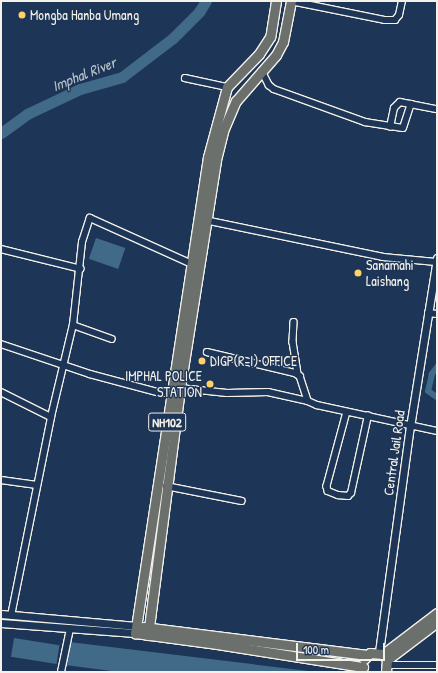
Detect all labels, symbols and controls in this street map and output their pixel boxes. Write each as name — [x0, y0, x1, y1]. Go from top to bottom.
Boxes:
place label: Mongba Hanba Umang — [30, 7, 139, 23]
marker: Mongba Hanba Umang — [17, 10, 27, 20]
water label: Imphal River — [49, 53, 119, 95]
place label: Sanamahi Laishang — [366, 257, 414, 290]
marker: Sanamahi Laishang — [353, 268, 363, 278]
place label: DIGP(R-I) OFFICE — [210, 353, 297, 369]
marker: DIGP(R-I) OFFICE — [197, 356, 207, 366]
place label: IMPHAL POLICE STATION — [125, 368, 202, 400]
marker: IMPHAL POLICE STATION — [205, 379, 215, 389]
street label: Central Jail Road — [380, 409, 408, 497]
road number: NH102 — [148, 411, 186, 433]
scale bar — [298, 635, 387, 661]
text: 100 m — [303, 641, 329, 658]

